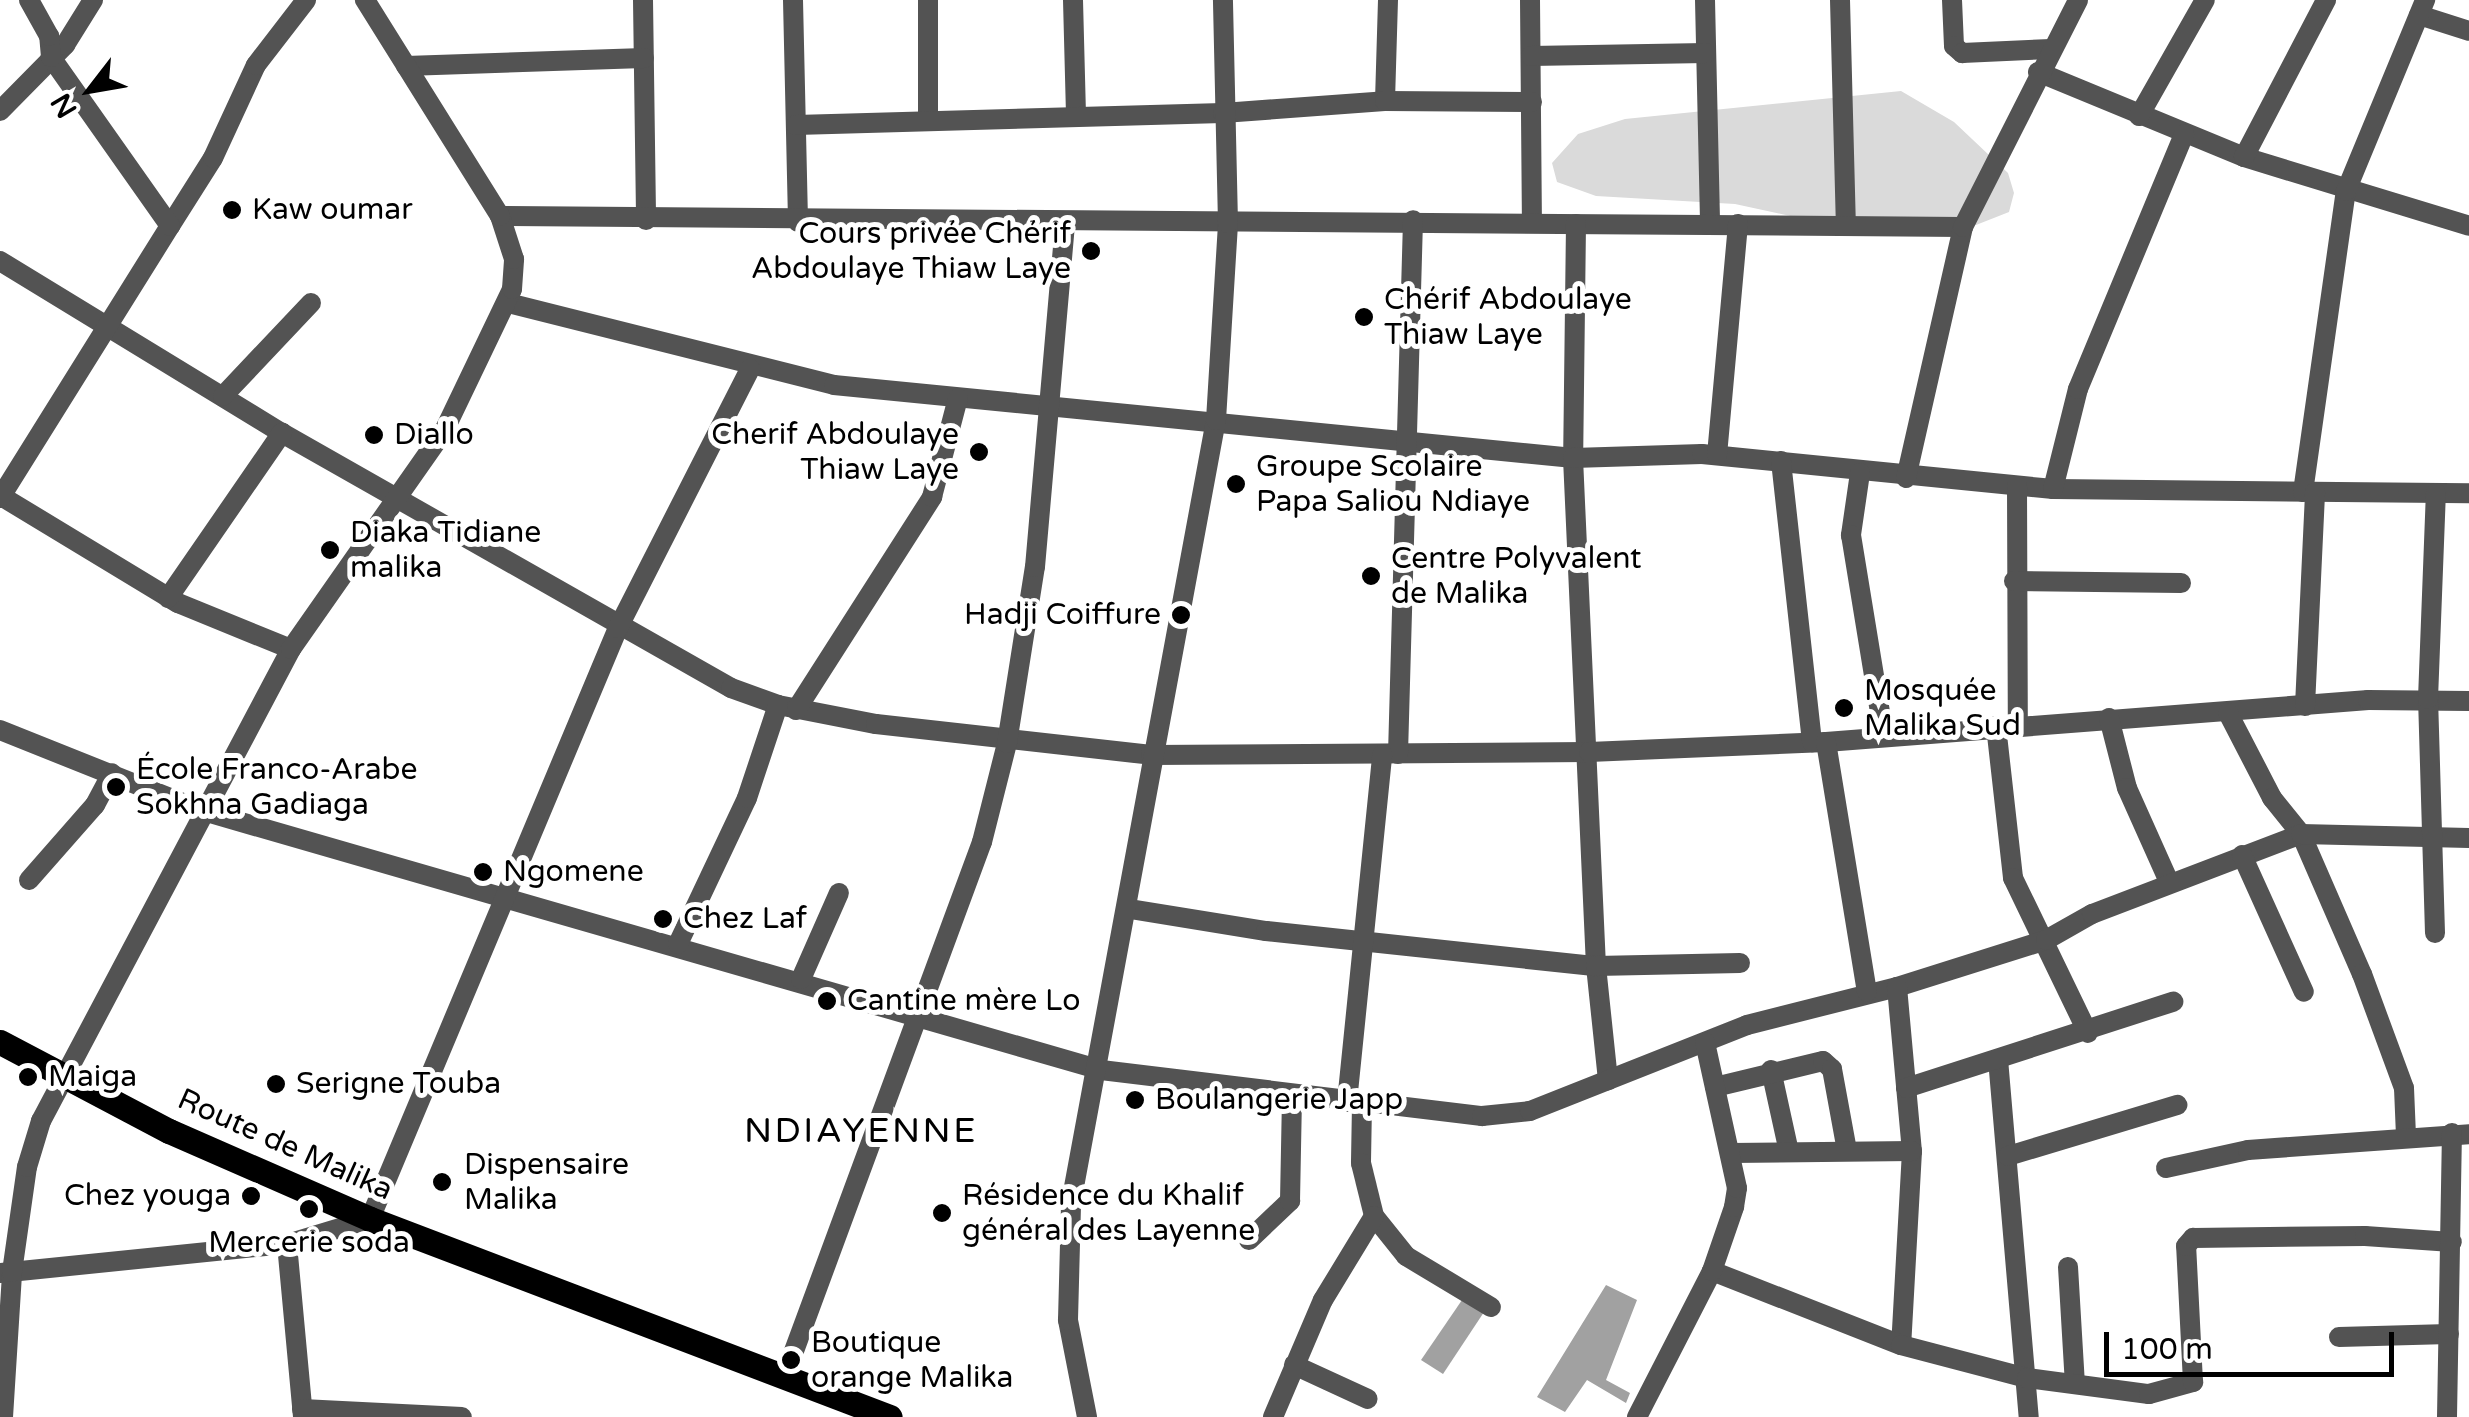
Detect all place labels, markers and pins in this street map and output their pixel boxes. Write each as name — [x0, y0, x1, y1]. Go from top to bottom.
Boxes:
place label: Kaw oumar — [252, 192, 413, 228]
marker: Kaw oumar — [221, 199, 243, 221]
place label: Cours privée Chérif Abdoulaye Thiaw Laye — [751, 216, 1071, 286]
marker: Cours privée Chérif Abdoulaye Thiaw Laye — [1080, 240, 1102, 262]
place label: Chérif Abdoulaye Thiaw Laye — [1384, 282, 1632, 352]
marker: Chérif Abdoulaye Thiaw Laye — [1353, 306, 1375, 328]
place label: Diallo — [394, 417, 474, 453]
place label: Cherif Abdoulaye Thiaw Laye — [711, 417, 959, 488]
marker: Diallo — [363, 424, 385, 446]
marker: Cherif Abdoulaye Thiaw Laye — [968, 441, 990, 463]
place label: Groupe Scolaire Papa Saliou Ndiaye — [1256, 449, 1530, 520]
marker: Groupe Scolaire Papa Saliou Ndiaye — [1225, 473, 1247, 495]
place label: Diaka Tidiane malika — [350, 515, 541, 586]
marker: Diaka Tidiane malika — [319, 539, 341, 561]
place label: Centre Polyvalent de Malika — [1391, 541, 1641, 612]
marker: Centre Polyvalent de Malika — [1360, 565, 1382, 587]
place label: Hadji Coiffure — [964, 597, 1161, 633]
marker: Hadji Coiffure — [1170, 604, 1192, 626]
place label: Mosquée Malika Sud — [1864, 673, 2021, 744]
marker: Mosquée Malika Sud — [1833, 697, 1855, 719]
place label: École Franco-Arabe Sokhna Gadiaga — [136, 752, 418, 822]
marker: École Franco-Arabe Sokhna Gadiaga — [105, 776, 127, 798]
place label: Ngomene — [503, 854, 644, 890]
marker: Ngomene — [472, 861, 494, 883]
place label: Chez Laf — [683, 901, 807, 937]
marker: Chez Laf — [652, 908, 674, 930]
place label: Cantine mère Lo — [847, 983, 1080, 1019]
marker: Cantine mère Lo — [816, 990, 838, 1012]
place label: Maiga — [48, 1059, 137, 1095]
marker: Maiga — [17, 1066, 39, 1088]
place label: Serigne Touba — [296, 1066, 501, 1102]
marker: Serigne Touba — [265, 1073, 287, 1095]
place label: Boulangerie Japp — [1155, 1082, 1403, 1118]
marker: Boulangerie Japp — [1124, 1089, 1146, 1111]
place label: Dispensaire Malika — [464, 1147, 629, 1218]
marker: Dispensaire Malika — [429, 1169, 455, 1195]
place label: Chez youga — [64, 1178, 231, 1214]
place label: Résidence du Khalif général des Layenne — [962, 1178, 1255, 1248]
marker: Chez youga — [240, 1185, 262, 1207]
marker: Mercerie soda — [298, 1198, 320, 1220]
marker: Résidence du Khalif général des Layenne — [931, 1202, 953, 1224]
place label: Mercerie soda — [208, 1225, 410, 1261]
place label: Boutique orange Malika — [811, 1325, 1013, 1396]
marker: Boutique orange Malika — [780, 1349, 802, 1371]

